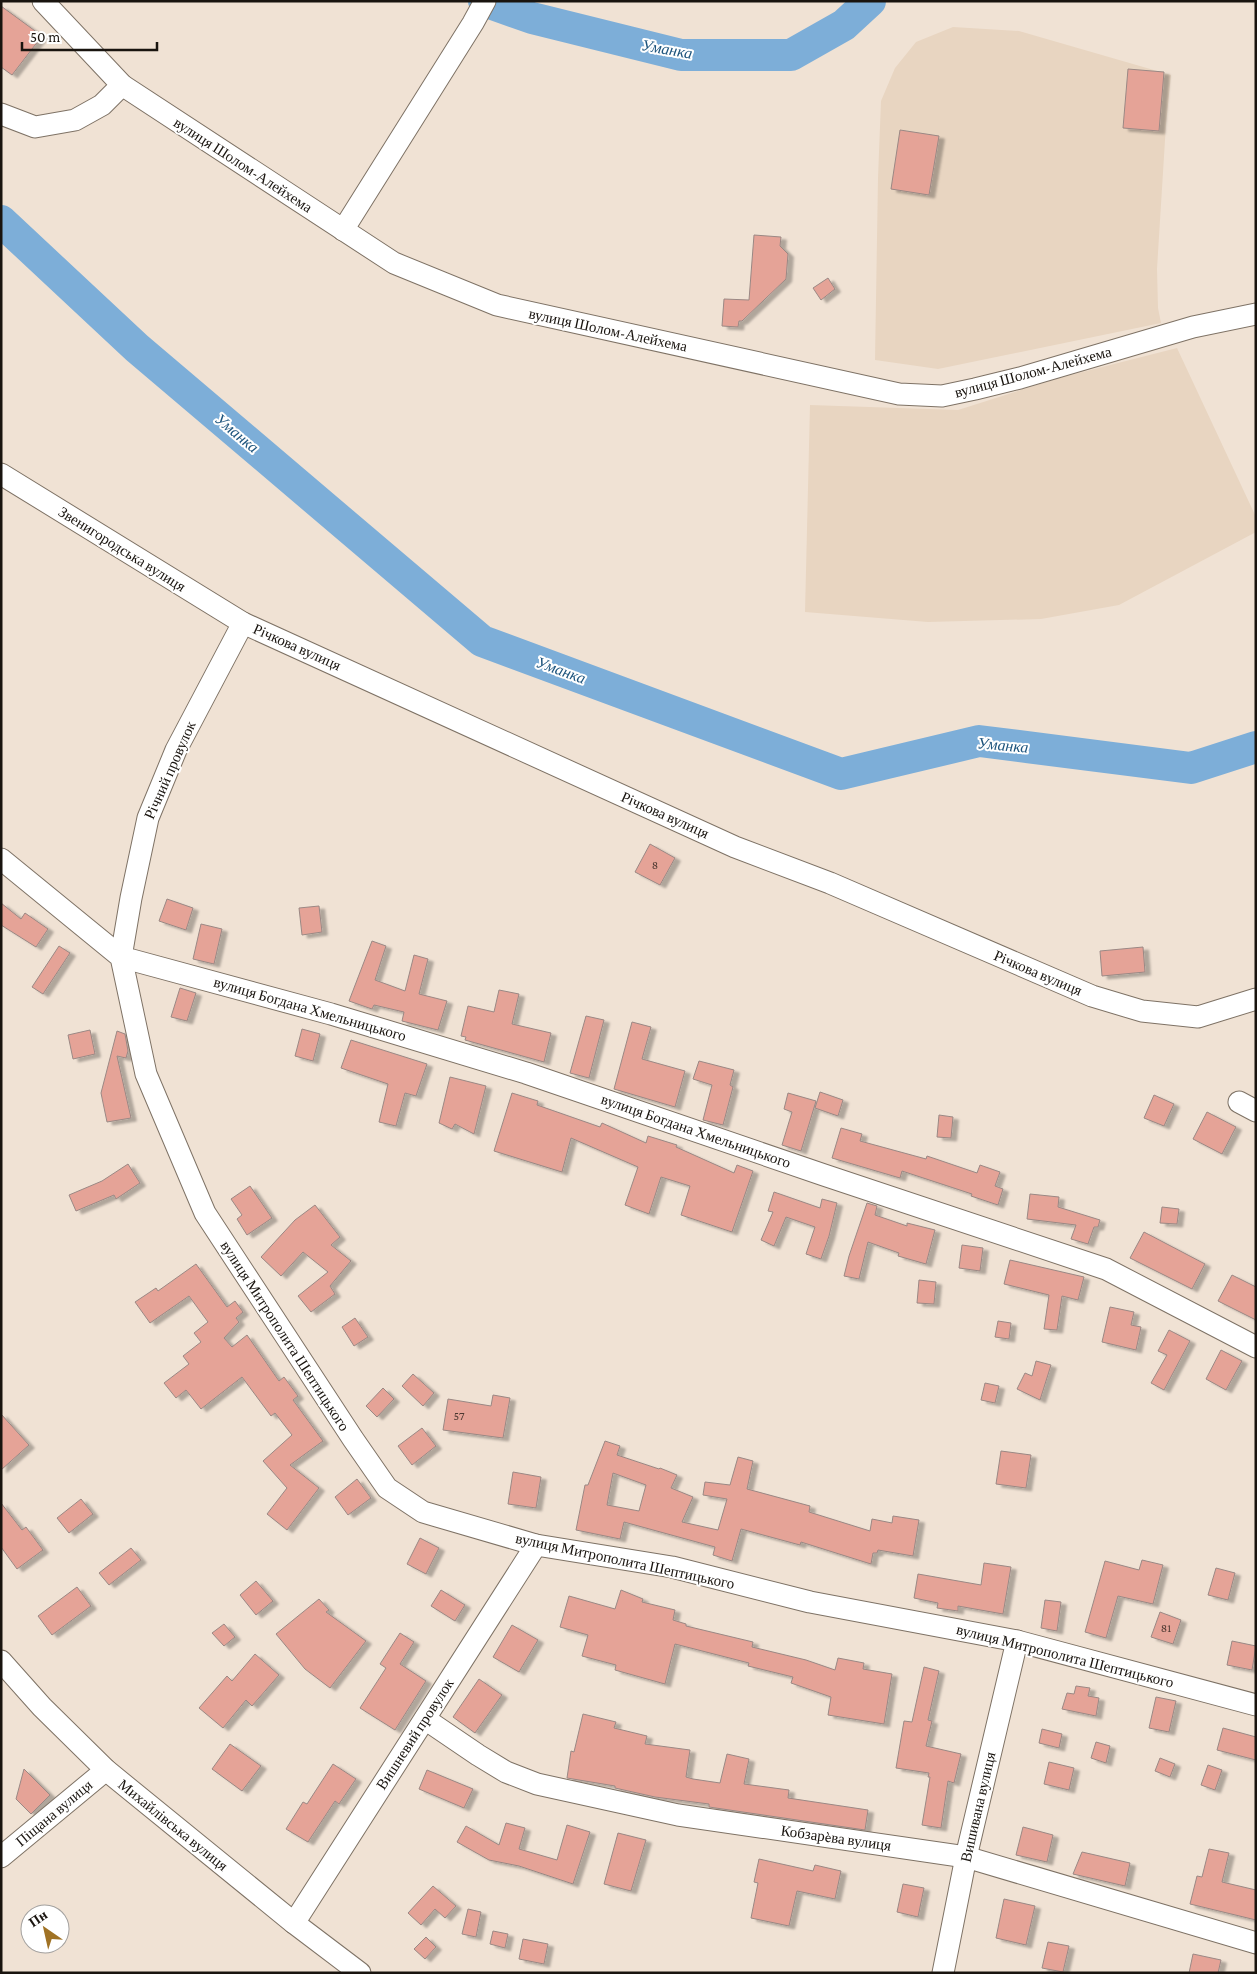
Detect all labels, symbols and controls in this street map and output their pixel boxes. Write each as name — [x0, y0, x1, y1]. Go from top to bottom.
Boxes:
scale bar — [22, 20, 158, 52]
text: 50 m — [30, 29, 60, 45]
water label: Уманка — [640, 36, 694, 62]
street label: вулиця Шолом-Алейхема — [171, 114, 315, 216]
street label: вулиця Шолом-Алейхема — [527, 305, 689, 355]
street label: вулиця Шолом-Алейхема — [953, 343, 1113, 401]
water label: Уманка — [212, 410, 262, 456]
street label: Звенигородська вулиця — [56, 503, 188, 595]
street label: Річкова вулиця — [251, 621, 343, 674]
water label: Уманка — [534, 653, 588, 687]
street label: Річний провулок — [141, 718, 199, 822]
water label: Уманка — [977, 734, 1029, 756]
street label: Річкова вулиця — [619, 789, 711, 842]
house number: 8 — [652, 858, 658, 872]
street label: Річкова вулиця — [991, 947, 1085, 999]
street label: вулиця Богдана Хмельницького — [212, 974, 408, 1044]
street label: вулиця Богдана Хмельницького — [599, 1091, 793, 1171]
street label: вулиця Митрополита Шептицького — [217, 1238, 353, 1434]
house number: 57 — [454, 1409, 465, 1423]
street label: вулиця Митрополита Шептицького — [514, 1530, 736, 1592]
street label: вулиця Митрополита Шептицького — [955, 1621, 1175, 1691]
house number: 81 — [1161, 1621, 1171, 1635]
street label: Вишневий провулок — [373, 1675, 457, 1792]
street label: Вишивана вулиця — [958, 1750, 998, 1864]
street label: Піщана вулиця — [13, 1776, 95, 1850]
street label: Михайлівська вулиця — [115, 1776, 231, 1874]
street label: Кобзарèва вулиця — [780, 1822, 892, 1854]
north arrow — [20, 1904, 70, 1954]
text: Пн — [25, 1906, 50, 1930]

